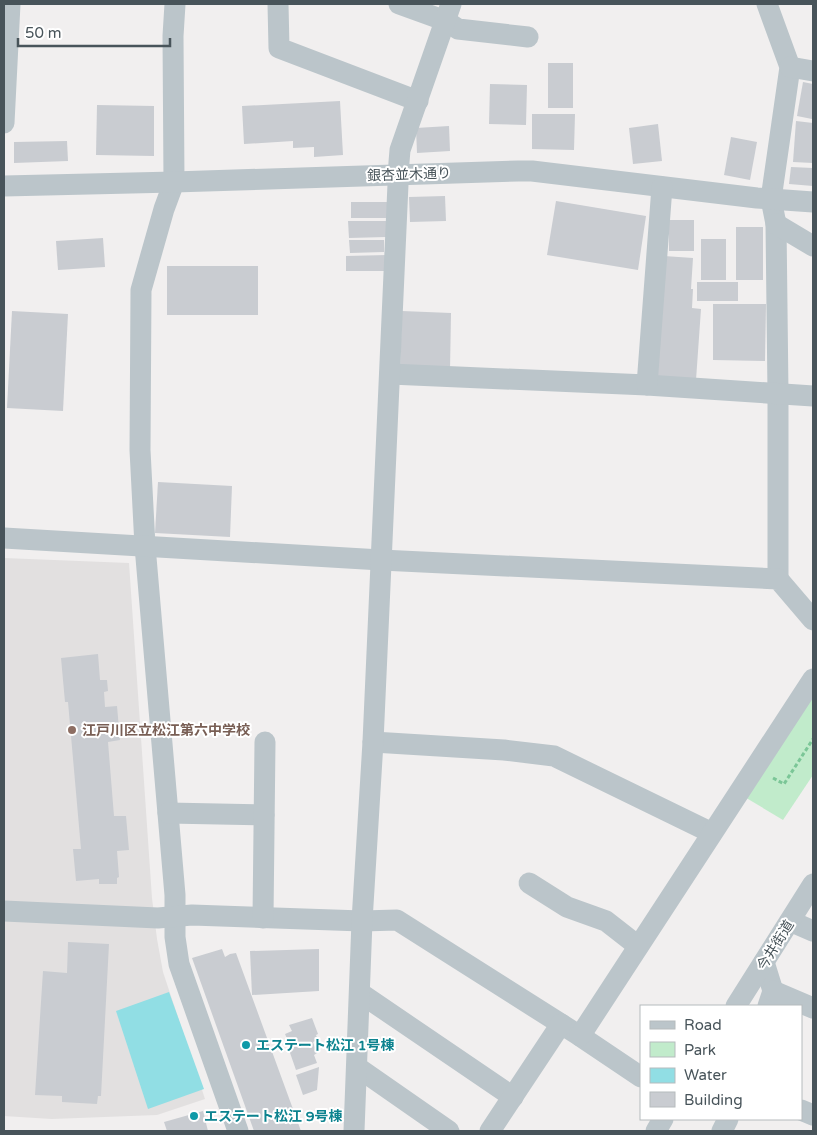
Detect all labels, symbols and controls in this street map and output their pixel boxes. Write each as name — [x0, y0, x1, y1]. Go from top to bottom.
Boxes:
scale bar — [18, 15, 170, 47]
text: 50 m — [25, 24, 62, 42]
street label: 銀杏並木通り — [367, 165, 451, 184]
place label: 江戸川区立松江第六中学校 — [82, 722, 250, 739]
marker: 江戸川区立松江第六中学校 — [66, 724, 78, 736]
street label: 今井街道 — [753, 917, 797, 974]
legend — [640, 1005, 802, 1120]
text: Road — [684, 1016, 722, 1034]
place label: エステート松江 1号棟 — [256, 1037, 394, 1054]
marker: エステート松江 1号棟 — [240, 1039, 252, 1051]
text: Park — [684, 1041, 716, 1059]
text: Water — [684, 1066, 727, 1084]
text: Building — [684, 1091, 743, 1109]
place label: エステート松江 9号棟 — [204, 1108, 342, 1125]
marker: エステート松江 9号棟 — [188, 1110, 200, 1122]

